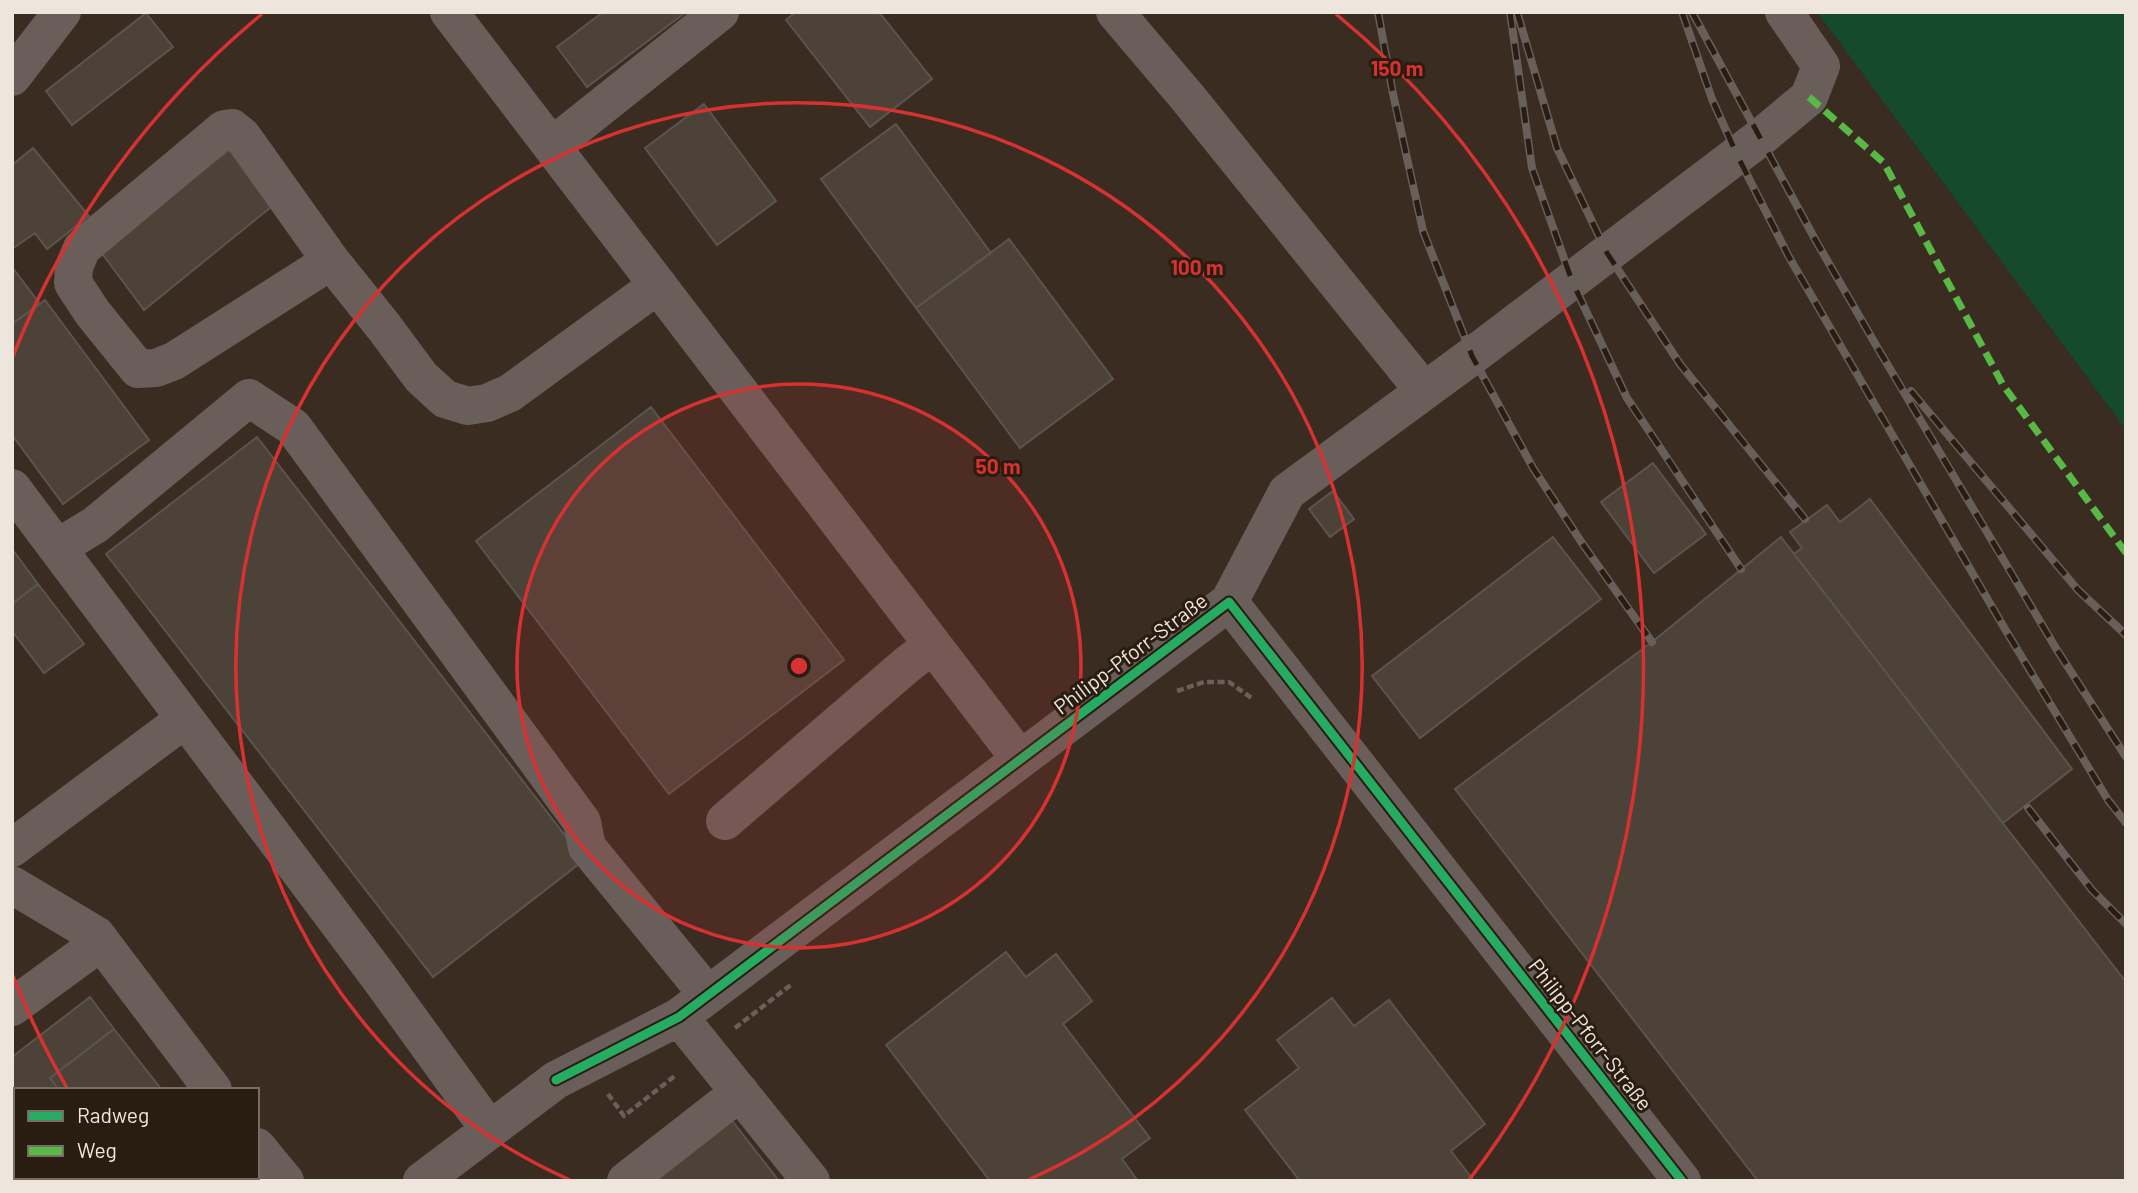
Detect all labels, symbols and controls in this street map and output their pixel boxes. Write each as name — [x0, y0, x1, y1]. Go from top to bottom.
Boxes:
text: 150 m — [1371, 55, 1423, 80]
text: 100 m — [1170, 254, 1224, 279]
text: 50 m — [975, 453, 1021, 478]
street label: Philipp-Pforr-Straße — [1048, 587, 1212, 719]
centre of rings — [787, 654, 811, 678]
street label: Philipp-Pforr-Straße — [1524, 953, 1658, 1115]
legend — [14, 1088, 259, 1179]
text: Radweg — [77, 1102, 149, 1127]
text: Weg — [77, 1137, 117, 1162]

